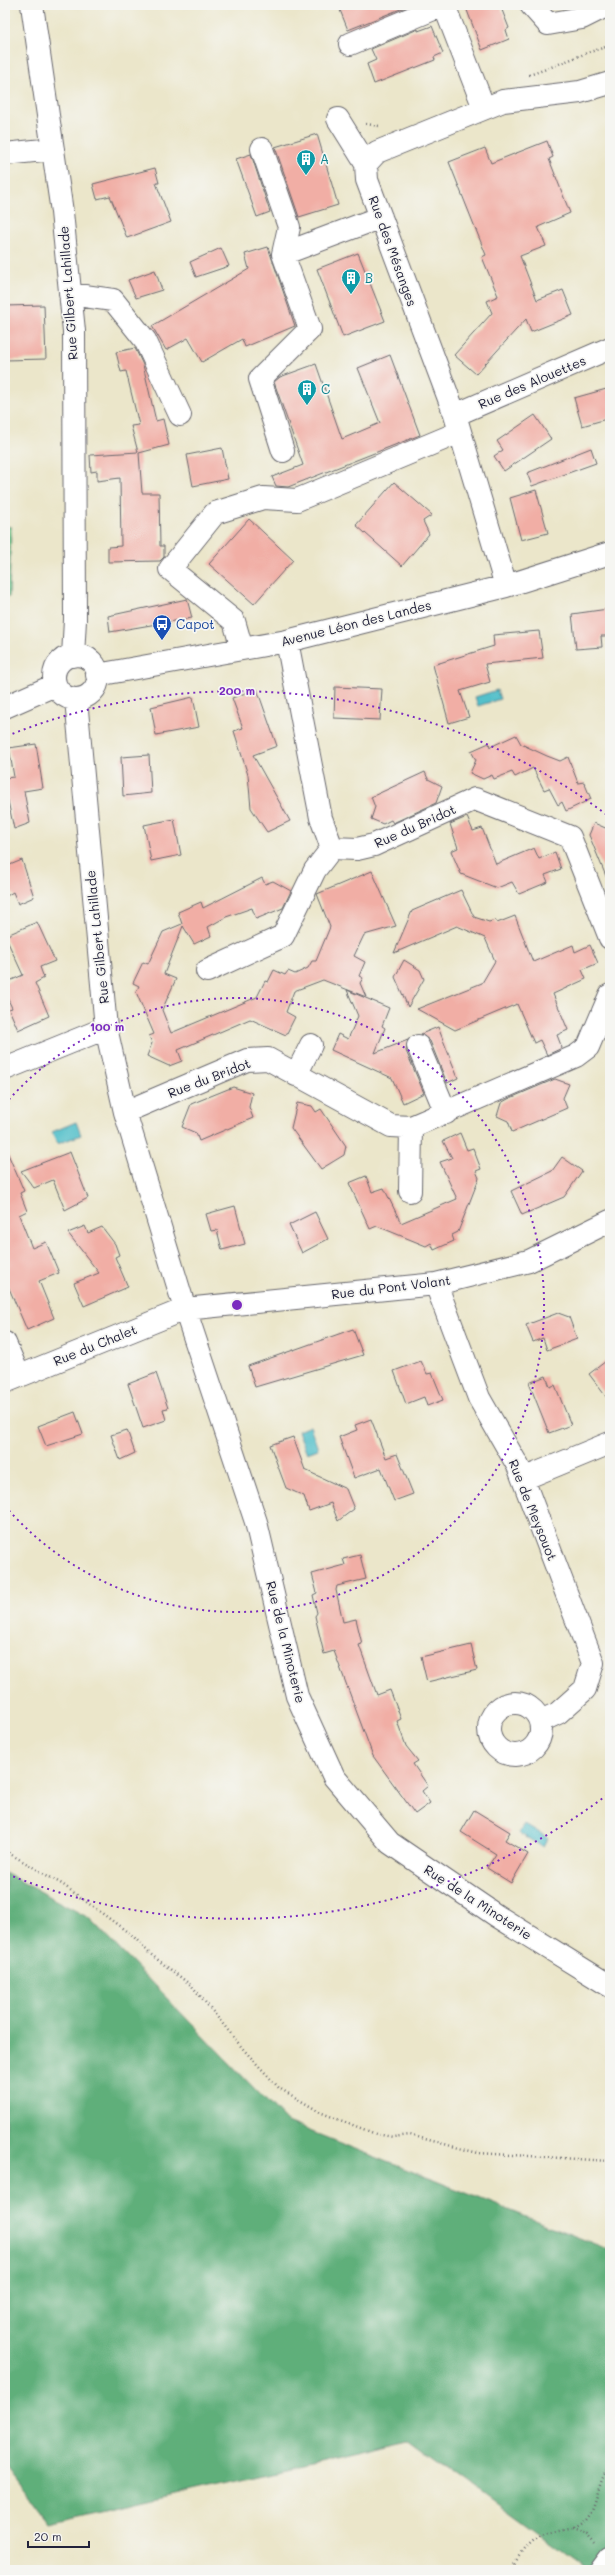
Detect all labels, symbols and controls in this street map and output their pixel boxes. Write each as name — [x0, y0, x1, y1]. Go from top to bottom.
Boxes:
building icon: A — [295, 148, 317, 176]
place label: A — [320, 150, 329, 167]
street label: Rue des Mésanges — [366, 193, 421, 309]
street label: Rue Gilbert Lahillade — [54, 225, 81, 361]
building icon: B — [340, 267, 362, 295]
place label: B — [365, 269, 373, 286]
street label: Rue des Alouettes — [475, 351, 588, 412]
building icon: C — [296, 378, 318, 406]
place label: C — [321, 380, 330, 397]
street label: Avenue Léon des Landes — [279, 596, 433, 649]
bus stop icon: Capot — [151, 613, 173, 641]
place label: Capot — [176, 615, 215, 632]
text: 200 m — [219, 682, 255, 698]
street label: Rue du Bridot — [371, 800, 458, 851]
street label: Rue Gilbert Lahillade — [81, 869, 112, 1005]
text: 100 m — [90, 1018, 124, 1034]
street label: Rue du Bridot — [165, 1054, 253, 1101]
street label: Rue du Pont Volant — [330, 1271, 452, 1302]
centre of rings — [230, 1298, 244, 1312]
street label: Rue du Chalet — [50, 1320, 139, 1369]
street label: Rue de Meysouot — [505, 1457, 562, 1563]
street label: Rue de la Minoterie — [263, 1579, 310, 1705]
street label: Rue de la Minoterie — [421, 1860, 535, 1943]
scale bar — [28, 2523, 89, 2549]
text: 20 m — [34, 2528, 62, 2544]

